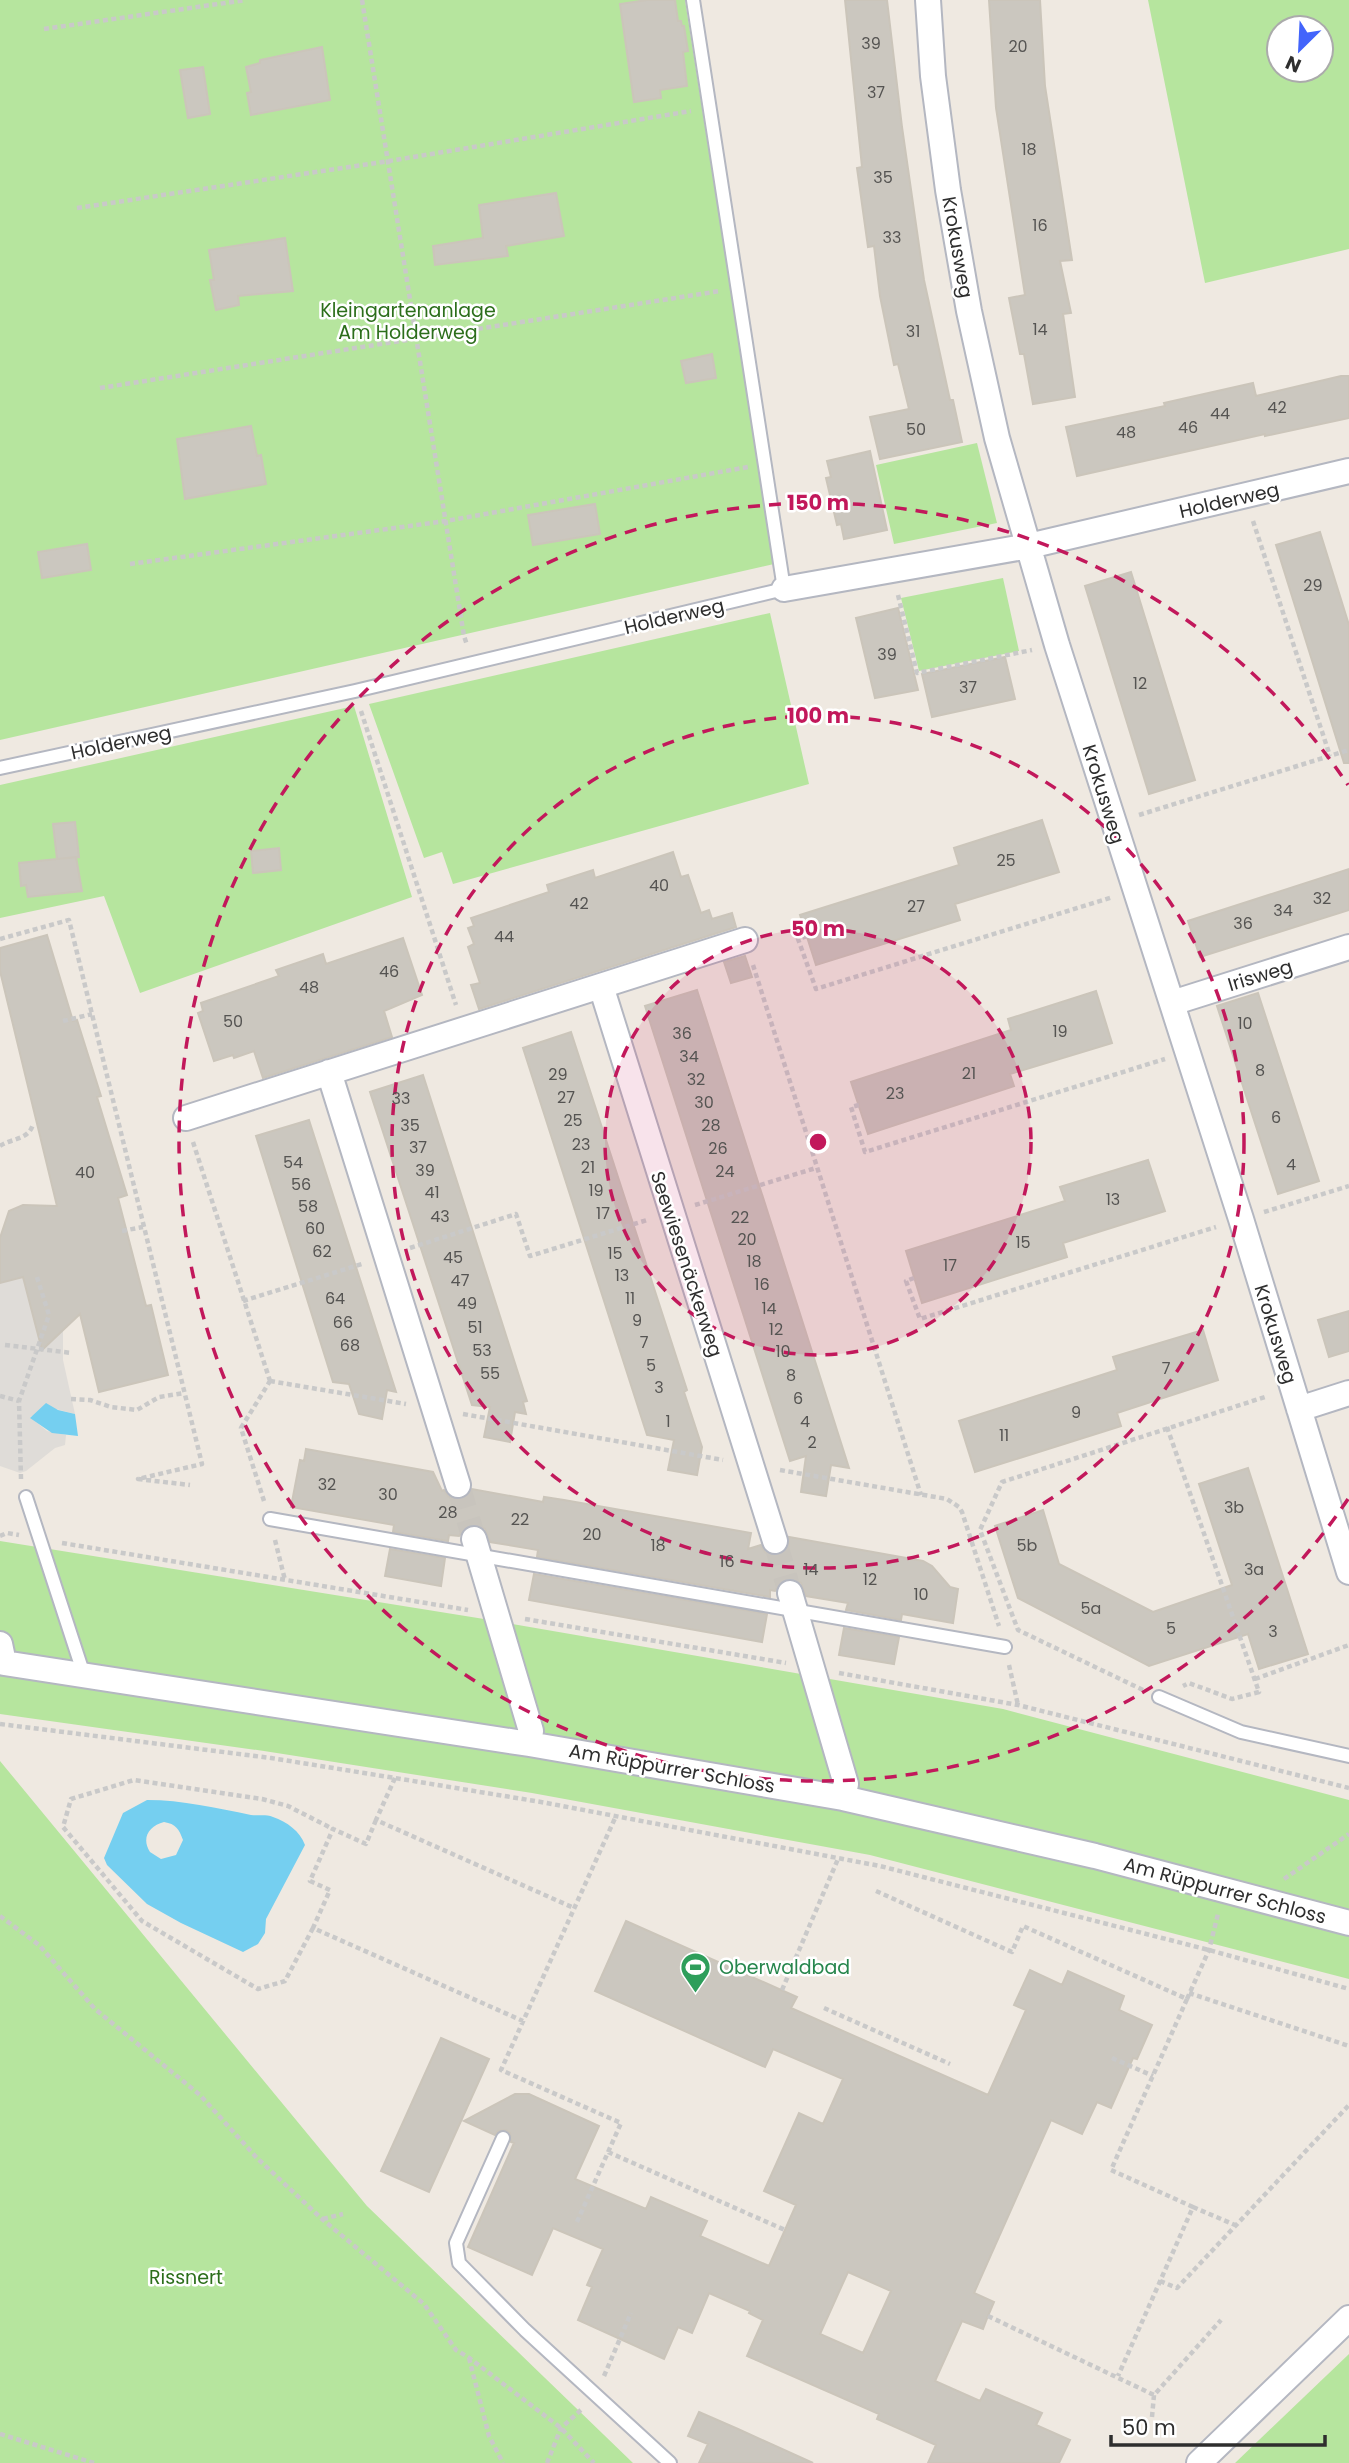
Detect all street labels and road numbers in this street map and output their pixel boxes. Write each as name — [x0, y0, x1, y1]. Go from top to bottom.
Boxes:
street label: Krokusweg — [935, 194, 980, 300]
street label: Holderweg — [1176, 476, 1282, 525]
street label: Holderweg — [621, 592, 727, 641]
street label: Holderweg — [68, 719, 174, 766]
street label: Krokusweg — [1076, 741, 1131, 847]
street label: Irisweg — [1224, 953, 1296, 998]
street label: Seewiesenäckerweg — [644, 1168, 729, 1361]
street label: Krokusweg — [1248, 1281, 1303, 1387]
street label: Am Rüppurrer Schloss — [567, 1737, 777, 1800]
street label: Am Rüppurrer Schloss — [1121, 1850, 1329, 1931]

